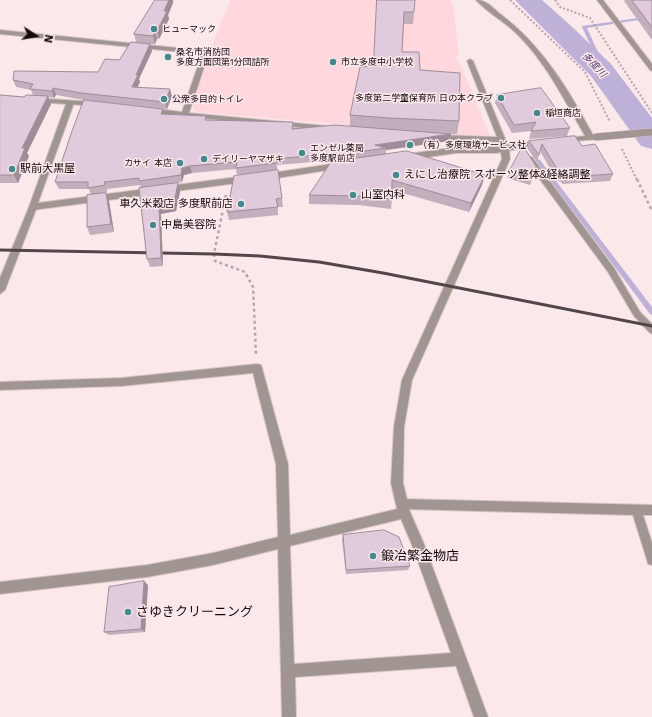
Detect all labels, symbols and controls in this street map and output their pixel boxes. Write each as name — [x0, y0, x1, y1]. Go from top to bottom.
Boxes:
north arrow — [16, 16, 56, 56]
marker: ヒューマック — [149, 24, 159, 34]
place label: ヒューマック — [162, 24, 216, 34]
text: N — [41, 33, 55, 44]
place label: 桑名市消防団 多度方面団第1分団詰所 — [176, 47, 270, 68]
water label: 多度川 — [579, 50, 609, 80]
marker: 桑名市消防団 多度方面団第1分団詰所 — [163, 52, 173, 62]
marker: 市立多度中小学校 — [328, 57, 338, 67]
place label: 市立多度中小学校 — [341, 57, 413, 67]
place label: 多度第二学童保育所 日の本クラブ — [355, 93, 493, 103]
marker: 多度第二学童保育所 日の本クラブ — [496, 93, 506, 103]
marker: 公衆多目的トイレ — [159, 94, 169, 104]
place label: 公衆多目的トイレ — [172, 94, 244, 104]
marker: 稲垣商店 — [532, 108, 542, 118]
place label: 稲垣商店 — [545, 108, 581, 118]
marker: （有）多度環境サービス社 — [405, 140, 415, 150]
place label: （有）多度環境サービス社 — [418, 140, 526, 150]
place label: エンゼル薬局 多度駅前店 — [310, 143, 364, 164]
marker: エンゼル薬局 多度駅前店 — [297, 148, 307, 158]
marker: デイリーヤマザキ — [199, 154, 209, 164]
place label: デイリーヤマザキ — [212, 154, 284, 164]
place label: カサイ 本店 — [124, 158, 172, 168]
marker: カサイ 本店 — [175, 158, 185, 168]
place label: 駅前大黒屋 — [20, 162, 75, 176]
marker: 駅前大黒屋 — [7, 164, 17, 174]
place label: えにし治療院 スポーツ整体&経絡調整 — [404, 168, 591, 182]
marker: えにし治療院 スポーツ整体&経絡調整 — [391, 170, 401, 180]
place label: 山室内科 — [361, 188, 405, 202]
marker: 山室内科 — [348, 190, 358, 200]
place label: 車久米穀店 多度駅前店 — [119, 197, 233, 211]
marker: 車久米穀店 多度駅前店 — [236, 199, 246, 209]
place label: 中島美容院 — [161, 218, 216, 232]
marker: 中島美容院 — [148, 220, 158, 230]
place label: 鍛冶繁金物店 — [381, 548, 459, 564]
marker: 鍛冶繁金物店 — [368, 551, 378, 561]
place label: さゆきクリーニング — [136, 604, 253, 620]
marker: さゆきクリーニング — [123, 607, 133, 617]

